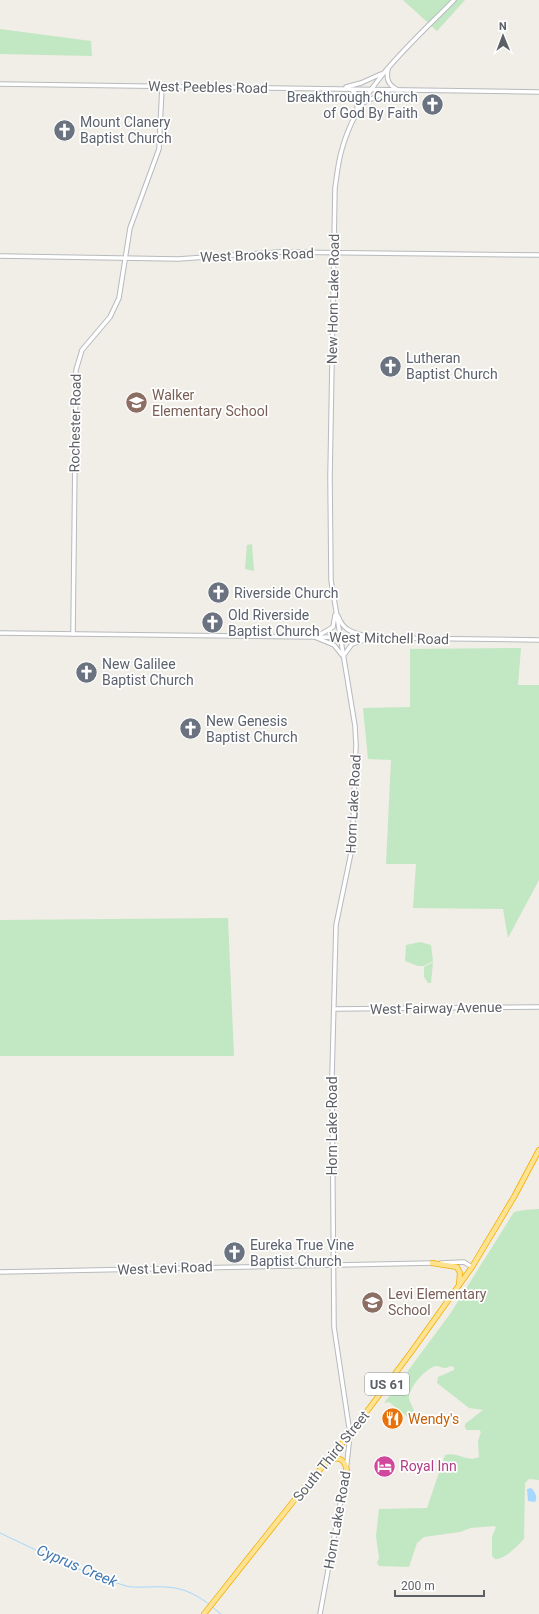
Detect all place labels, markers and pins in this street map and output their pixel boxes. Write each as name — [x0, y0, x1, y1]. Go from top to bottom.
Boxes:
place label: Breakthrough Church of God By Faith — [287, 89, 418, 121]
church icon: Breakthrough Church of God By Faith — [420, 92, 446, 118]
place label: Mount Clanery Baptist Church — [80, 114, 172, 146]
church icon: Mount Clanery Baptist Church — [52, 117, 78, 143]
place label: Lutheran Baptist Church — [406, 350, 498, 382]
church icon: Lutheran Baptist Church — [378, 353, 404, 379]
place label: Walker Elementary School — [152, 387, 268, 419]
school or university icon: Walker Elementary School — [124, 390, 150, 416]
church icon: Riverside Church — [206, 580, 232, 606]
place label: Riverside Church — [234, 585, 339, 601]
place label: Old Riverside Baptist Church — [228, 607, 320, 639]
church icon: Old Riverside Baptist Church — [199, 610, 225, 636]
place label: New Galilee Baptist Church — [102, 656, 194, 688]
church icon: New Galilee Baptist Church — [74, 659, 100, 685]
place label: New Genesis Baptist Church — [206, 713, 298, 745]
church icon: New Genesis Baptist Church — [178, 716, 204, 742]
place label: Eureka True Vine Baptist Church — [250, 1237, 354, 1269]
church icon: Eureka True Vine Baptist Church — [222, 1240, 248, 1266]
place label: Levi Elementary School — [388, 1286, 487, 1318]
school or university icon: Levi Elementary School — [360, 1289, 386, 1315]
restaurant icon: Wendy's — [379, 1406, 405, 1432]
place label: Wendy's — [408, 1411, 459, 1427]
hotel icon: Royal Inn — [372, 1453, 398, 1479]
place label: Royal Inn — [400, 1458, 457, 1474]

